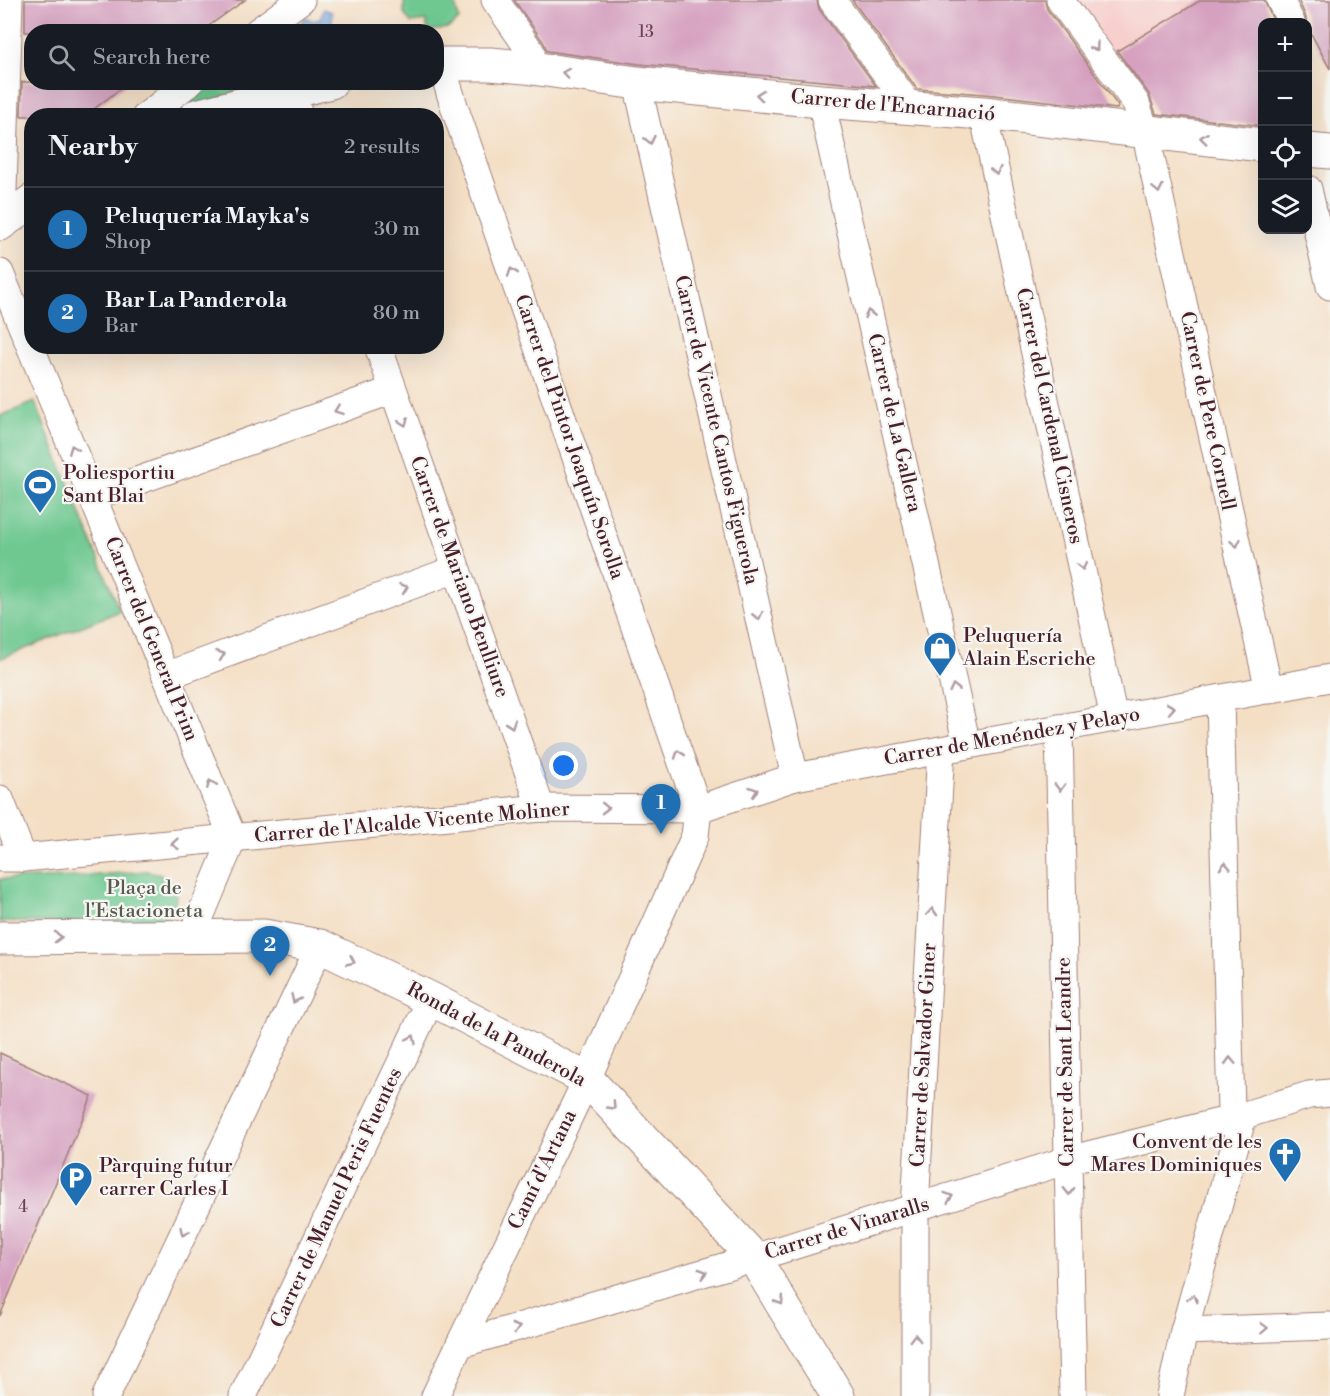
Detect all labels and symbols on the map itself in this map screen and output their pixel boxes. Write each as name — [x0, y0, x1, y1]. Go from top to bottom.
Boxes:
house number: 13 — [638, 22, 654, 42]
one-way arrow — [1088, 41, 1099, 52]
one-way arrow — [561, 67, 570, 79]
street label: Carrer de l'Encarnació — [790, 85, 996, 127]
one-way arrow — [755, 89, 764, 102]
one-way arrow — [1200, 132, 1209, 145]
one-way arrow — [642, 134, 655, 144]
one-way arrow — [989, 165, 1002, 175]
one-way arrow — [1151, 183, 1164, 193]
one-way arrow — [506, 267, 519, 278]
street label: Carrer de Vicente Cantos Figuerola — [668, 273, 764, 588]
street label: Carrer del Cardenal Cisneros — [1010, 286, 1088, 546]
street label: Carrer del Pintor Joaquín Sorolla — [508, 291, 630, 583]
one-way arrow — [864, 309, 877, 319]
street label: Carrer de Pere Cornell — [1174, 309, 1240, 513]
street label: Carrer de La Gallera — [861, 331, 927, 516]
one-way arrow — [333, 402, 343, 415]
one-way arrow — [396, 416, 409, 426]
one-way arrow — [68, 444, 80, 455]
street label: Carrer de Mariano Benlliure — [404, 453, 514, 701]
place label: Poliesportiu Sant Blai — [63, 461, 176, 509]
sports icon: Poliesportiu Sant Blai — [22, 467, 58, 514]
street label: Carrer del General Prim — [99, 533, 204, 745]
one-way arrow — [1229, 538, 1242, 548]
one-way arrow — [1074, 561, 1087, 571]
one-way arrow — [398, 582, 409, 595]
one-way arrow — [751, 611, 764, 621]
place label: Peluquería Alain Escriche — [962, 624, 1096, 672]
shop icon: Peluquería Alain Escriche — [922, 630, 958, 677]
one-way arrow — [215, 650, 226, 663]
one-way arrow — [948, 683, 961, 693]
street label: Carrer de Menéndez y Pelayo — [882, 702, 1142, 772]
one-way arrow — [1166, 702, 1176, 715]
one-way arrow — [504, 718, 517, 729]
one-way arrow — [674, 749, 687, 760]
your location — [549, 751, 578, 780]
one-way arrow — [206, 780, 218, 791]
one-way arrow — [1054, 782, 1067, 791]
pin: 1 — [642, 784, 680, 834]
one-way arrow — [748, 785, 759, 798]
street label: Carrer de l'Alcalde Vicente Moliner — [253, 797, 571, 849]
one-way arrow — [601, 802, 610, 814]
one-way arrow — [171, 837, 180, 850]
one-way arrow — [1218, 861, 1231, 870]
park label: Plaça de l'Estacioneta — [85, 876, 204, 924]
one-way arrow — [925, 907, 938, 916]
pin: 2 — [250, 926, 290, 976]
one-way arrow — [54, 931, 63, 943]
street label: Carrer de Salvador Giner — [906, 942, 942, 1168]
one-way arrow — [345, 954, 356, 966]
street label: Carrer de Sant Leandre — [1052, 957, 1080, 1167]
street label: Ronda de la Panderola — [402, 977, 591, 1093]
one-way arrow — [290, 993, 302, 1004]
one-way arrow — [404, 1035, 416, 1046]
one-way arrow — [1224, 1056, 1236, 1065]
street label: Carrer de Manuel Peris Fuentes — [266, 1064, 408, 1332]
one-way arrow — [604, 1099, 615, 1110]
street label: Camí d'Artana — [503, 1105, 583, 1234]
place label: Convent de les Mares Dominiques — [1091, 1130, 1262, 1178]
church icon: Convent de les Mares Dominiques — [1267, 1136, 1303, 1183]
place label: Pàrquing futur carrer Carles I — [99, 1154, 233, 1202]
parking icon: Pàrquing futur carrer Carles I — [58, 1160, 94, 1207]
one-way arrow — [1063, 1187, 1075, 1196]
street label: Carrer de Vinaralls — [762, 1192, 932, 1266]
one-way arrow — [943, 1192, 954, 1204]
house number: 4 — [18, 1197, 28, 1217]
one-way arrow — [180, 1226, 192, 1237]
one-way arrow — [697, 1268, 708, 1280]
one-way arrow — [1186, 1293, 1198, 1304]
one-way arrow — [772, 1294, 783, 1305]
one-way arrow — [1259, 1322, 1268, 1335]
one-way arrow — [510, 1323, 521, 1335]
one-way arrow — [909, 1333, 921, 1342]

